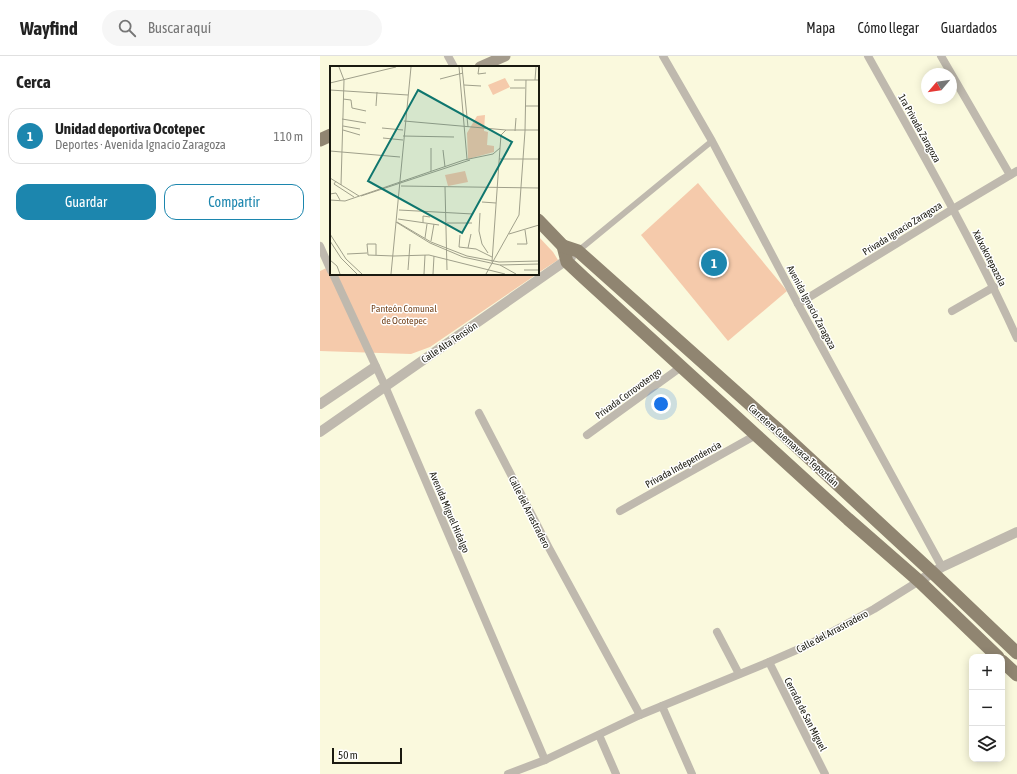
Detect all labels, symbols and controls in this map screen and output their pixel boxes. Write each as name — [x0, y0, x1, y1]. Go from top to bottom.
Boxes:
search box — [102, 10, 382, 46]
text: Wayfind — [20, 17, 78, 39]
icon: search — [116, 17, 138, 39]
text: Buscar aquí — [148, 19, 211, 36]
text: Mapa — [806, 20, 835, 36]
text: Cómo llegar — [857, 20, 919, 36]
text: Guardados — [941, 20, 997, 36]
inset map — [330, 66, 539, 275]
north arrow — [921, 68, 957, 104]
text: Cerca — [16, 72, 51, 92]
street label: 1ra Privada Zaragoza — [896, 92, 943, 165]
text: Unidad deportiva Ocotepec — [55, 120, 205, 137]
text: 1 — [27, 129, 33, 144]
text: 110 m — [274, 129, 303, 144]
text: Deportes · Avenida Ignacio Zaragoza — [55, 137, 226, 152]
button: Guardar — [16, 184, 156, 220]
button: Compartir — [164, 184, 304, 220]
street label: Privada Ignacio Zaragoza — [861, 199, 944, 257]
street label: Xalxokotepazola — [971, 228, 1009, 288]
pin: 1 — [701, 248, 727, 278]
street label: Avenida Ignacio Zaragoza — [785, 263, 838, 351]
park label: Panteón Comunal de Ocotepec — [371, 303, 437, 326]
street label: Calle Alta Tensión — [419, 320, 480, 365]
street label: Privada Corrovotengo — [593, 366, 664, 421]
your location — [651, 394, 671, 414]
street label: Carretera Cuernavaca-Tepoztlán — [746, 402, 841, 489]
street label: Privada Independencia — [643, 439, 723, 490]
street label: Avenida Miguel Hidalgo — [428, 470, 472, 555]
street label: Calle del Arrastradero — [507, 474, 553, 550]
street label: Calle del Arrastradero — [795, 608, 870, 655]
map controls — [969, 654, 1005, 762]
button: + — [969, 654, 1005, 690]
street label: Cerrada de San Miguel — [782, 676, 829, 753]
button: − — [969, 690, 1005, 726]
button: layers — [969, 726, 1005, 762]
scale bar — [332, 746, 402, 765]
text: 50 m — [338, 749, 358, 761]

